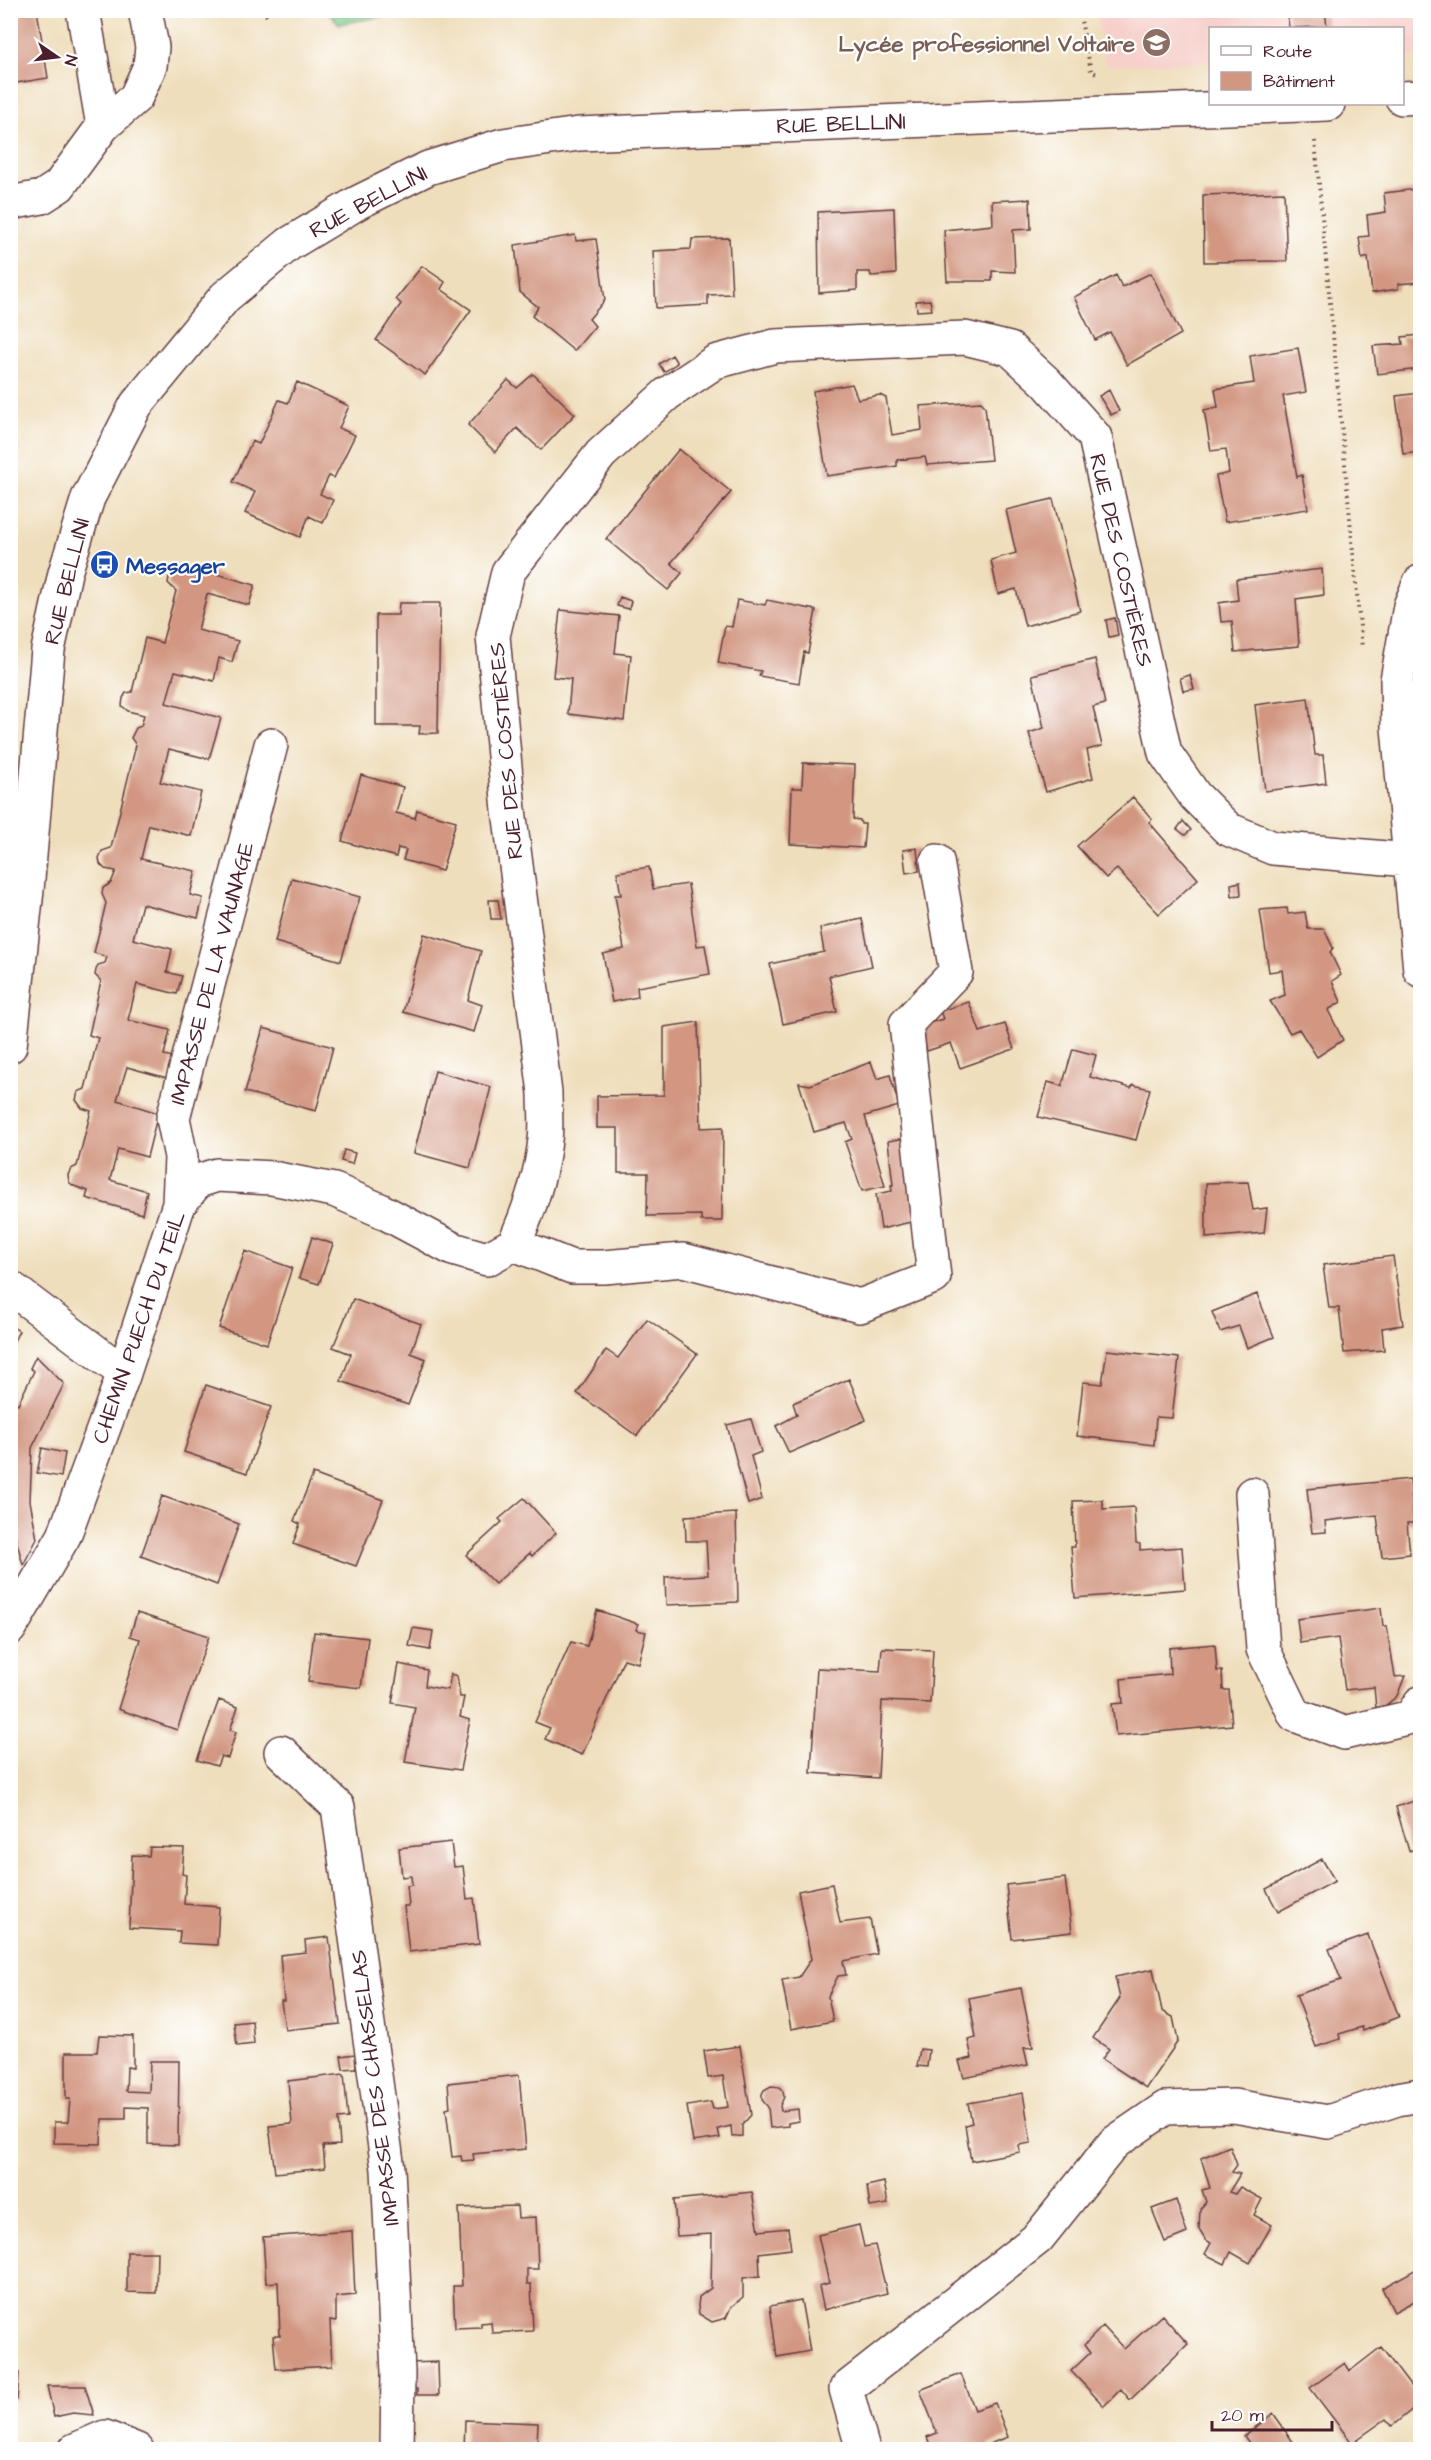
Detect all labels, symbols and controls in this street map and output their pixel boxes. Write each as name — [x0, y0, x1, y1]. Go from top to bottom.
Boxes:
north arrow — [27, 27, 87, 87]
school or university icon: Lycée professionnel Voltaire — [1140, 27, 1172, 59]
legend — [1209, 27, 1404, 105]
place label: Lycée professionnel Voltaire — [838, 29, 1135, 62]
text: Route — [1263, 39, 1312, 64]
text: N — [59, 53, 82, 68]
text: Bâtiment — [1263, 69, 1336, 94]
street label: RUE BELLINI — [776, 107, 906, 142]
street label: RUE BELLINI — [304, 158, 433, 246]
street label: RUE DES COSTIÈRES — [1081, 451, 1160, 670]
street label: RUE BELLINI — [37, 515, 98, 648]
bus stop icon: Messager — [89, 549, 121, 581]
place label: Messager — [126, 551, 226, 583]
street label: RUE DES COSTIÈRES — [482, 641, 531, 861]
street label: IMPASSE DE LA VAUNAGE — [162, 839, 262, 1108]
street label: CHEMIN PUECH DU TEIL — [85, 1207, 194, 1448]
street label: IMPASSE DES CHASSELAS — [343, 1948, 408, 2228]
scale bar — [1212, 2394, 1332, 2432]
text: 20 m — [1221, 2403, 1264, 2428]

